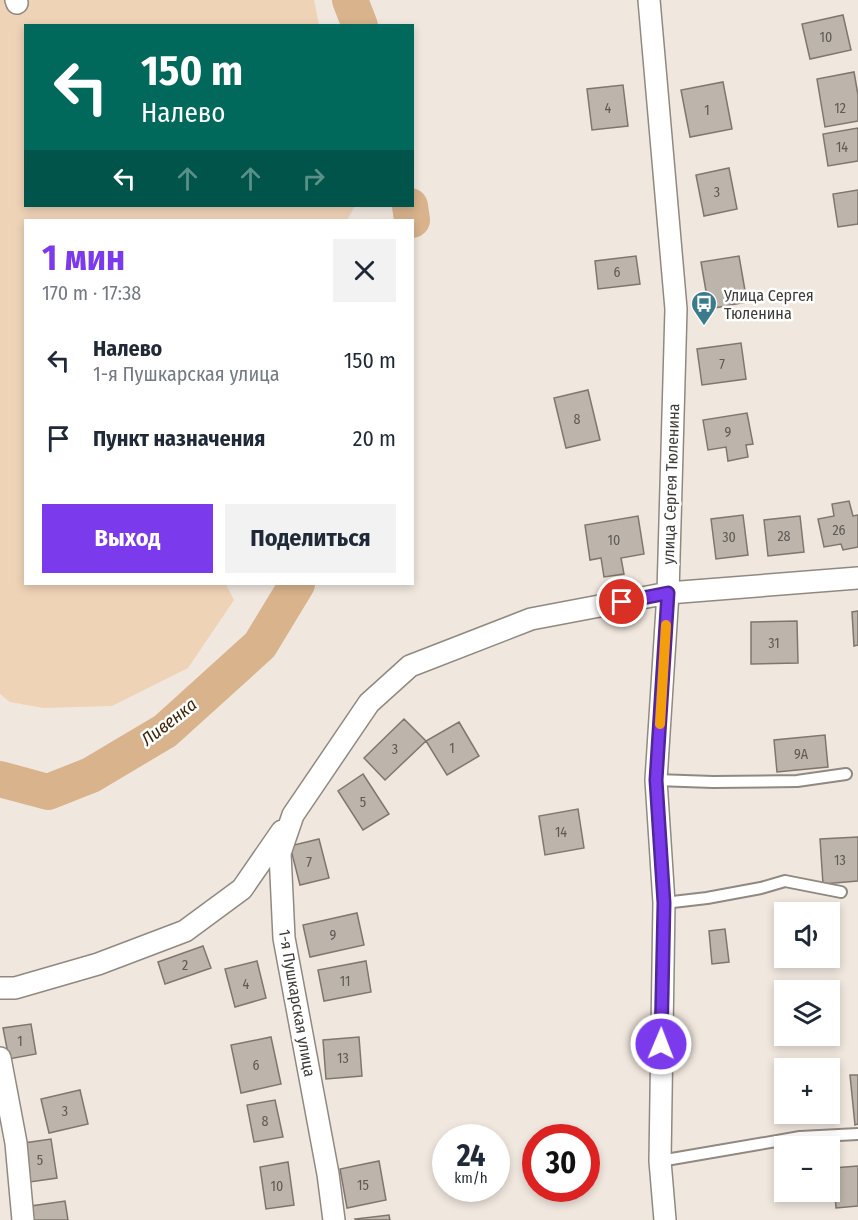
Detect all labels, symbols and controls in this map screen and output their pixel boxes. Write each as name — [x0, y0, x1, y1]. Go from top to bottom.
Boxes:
house number: 10 — [820, 29, 832, 46]
text: 150 m — [141, 46, 243, 96]
icon: left — [42, 48, 120, 126]
text: Налево — [141, 97, 225, 129]
house number: 4 — [605, 100, 612, 117]
house number: 12 — [834, 100, 846, 117]
house number: 1 — [704, 102, 710, 119]
house number: 14 — [836, 139, 848, 156]
icon: left — [108, 162, 141, 195]
icon: ahead — [171, 162, 204, 195]
icon: ahead — [234, 162, 267, 195]
icon: right — [297, 162, 330, 195]
house number: 3 — [714, 184, 720, 201]
text: 1 мин — [42, 236, 125, 280]
button: close — [333, 239, 396, 302]
house number: 6 — [614, 264, 621, 281]
text: 170 m · 17:38 — [42, 281, 141, 305]
place label: Улица Сергея Тюленина — [723, 286, 814, 323]
bus stop icon: Улица Сергея Тюленина — [689, 289, 719, 327]
text: Налево — [93, 335, 162, 362]
icon: left — [42, 344, 75, 377]
text: 150 m — [344, 347, 396, 374]
house number: 7 — [719, 356, 725, 373]
text: 1-я Пушкарская улица — [93, 362, 280, 386]
street label: улица Сергея Тюленина — [659, 403, 683, 565]
house number: 8 — [574, 411, 581, 428]
icon: arrive — [42, 422, 75, 455]
house number: 9 — [725, 424, 732, 441]
text: Пункт назначения — [93, 425, 265, 452]
text: 20 m — [353, 425, 396, 452]
button: Выход — [42, 504, 213, 573]
button: Поделиться — [225, 504, 396, 573]
house number: 26 — [832, 522, 846, 539]
house number: 28 — [777, 528, 791, 545]
house number: 30 — [722, 529, 736, 546]
house number: 10 — [608, 532, 620, 549]
pin — [596, 576, 647, 627]
icon: arrive — [605, 585, 638, 618]
house number: 31 — [768, 635, 780, 652]
water label: Ливенка — [136, 693, 201, 751]
house number: 1 — [449, 740, 455, 757]
house number: 3 — [392, 741, 398, 758]
house number: 9А — [794, 746, 809, 763]
house number: 5 — [360, 794, 366, 811]
house number: 14 — [555, 824, 567, 841]
house number: 13 — [834, 852, 846, 869]
house number: 7 — [306, 854, 312, 871]
map controls — [774, 902, 840, 1202]
button: sound — [774, 902, 840, 968]
house number: 9 — [330, 927, 337, 944]
street label: 1-я Пушкарская улица — [275, 928, 319, 1078]
house number: 2 — [182, 957, 188, 974]
house number: 11 — [340, 973, 350, 990]
house number: 4 — [243, 976, 250, 993]
button: layers — [774, 980, 840, 1046]
position arrow — [629, 1012, 693, 1076]
house number: 1 — [17, 1033, 23, 1050]
house number: 13 — [337, 1050, 349, 1067]
house number: 6 — [253, 1057, 260, 1074]
button: + — [774, 1058, 840, 1124]
house number: 3 — [62, 1103, 68, 1120]
house number: 8 — [262, 1113, 269, 1130]
speed limit sign: 30 — [522, 1124, 600, 1202]
button: − — [774, 1136, 840, 1202]
text: 24 — [457, 1138, 485, 1174]
house number: 5 — [37, 1152, 43, 1169]
text: km/h — [454, 1169, 488, 1187]
house number: 15 — [357, 1177, 369, 1194]
house number: 10 — [271, 1178, 283, 1195]

